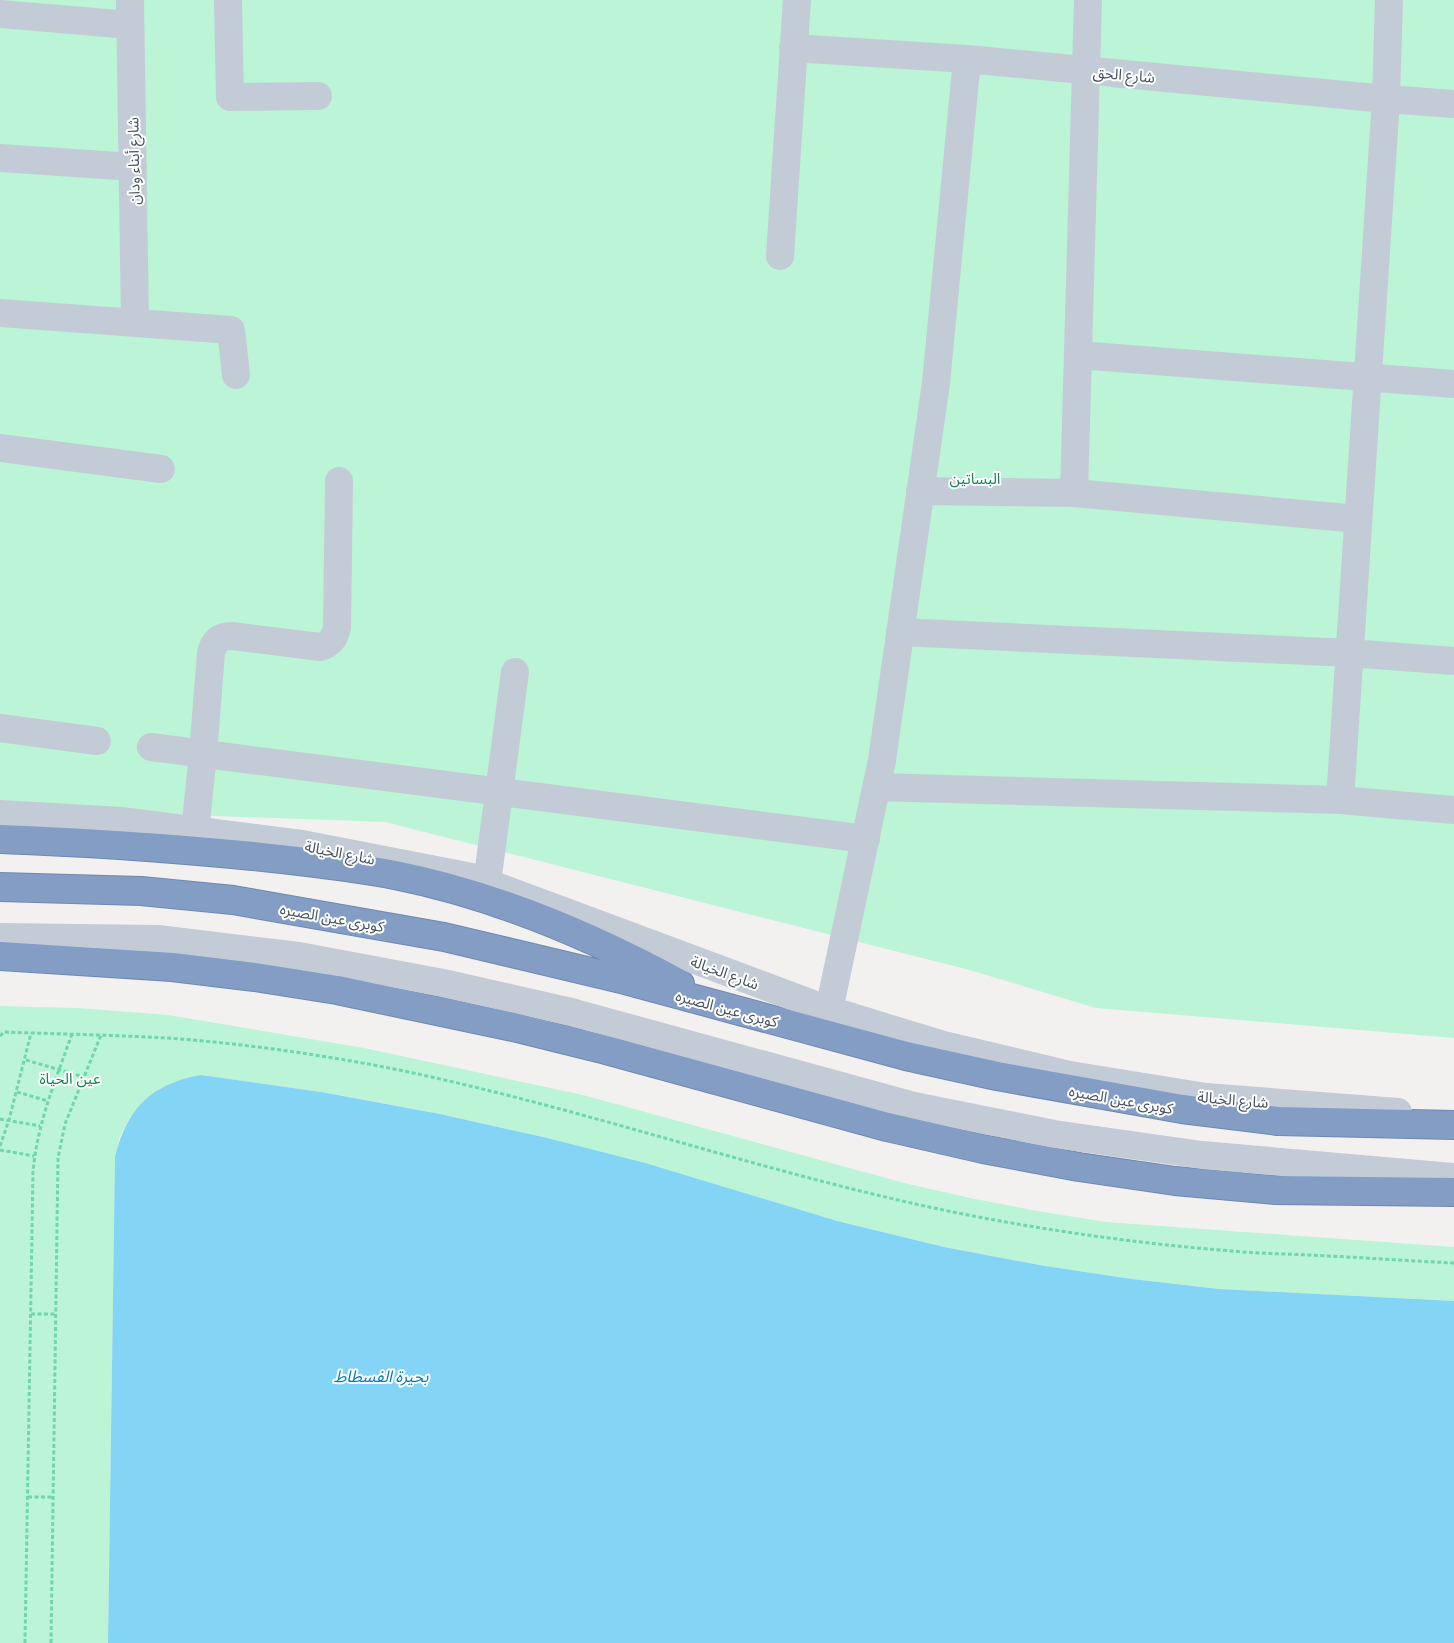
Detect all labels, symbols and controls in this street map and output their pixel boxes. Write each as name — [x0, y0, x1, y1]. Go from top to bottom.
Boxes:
street label: شارع الحق — [1092, 62, 1156, 90]
street label: شارع أبناء ودان — [123, 117, 147, 205]
park label: البساتين — [950, 469, 1000, 488]
street label: شارع الخيالة — [303, 836, 377, 872]
street label: كوبرى عين الصيره — [278, 899, 386, 936]
street label: شارع الخيالة — [687, 951, 762, 996]
street label: كوبرى عين الصيره — [674, 986, 781, 1031]
park label: عين الحياة — [40, 1069, 101, 1088]
street label: كوبرى عين الصيره — [1067, 1081, 1175, 1118]
street label: شارع الخيالة — [1196, 1087, 1270, 1115]
water label: بحيرة الفسطاط — [334, 1366, 429, 1386]

